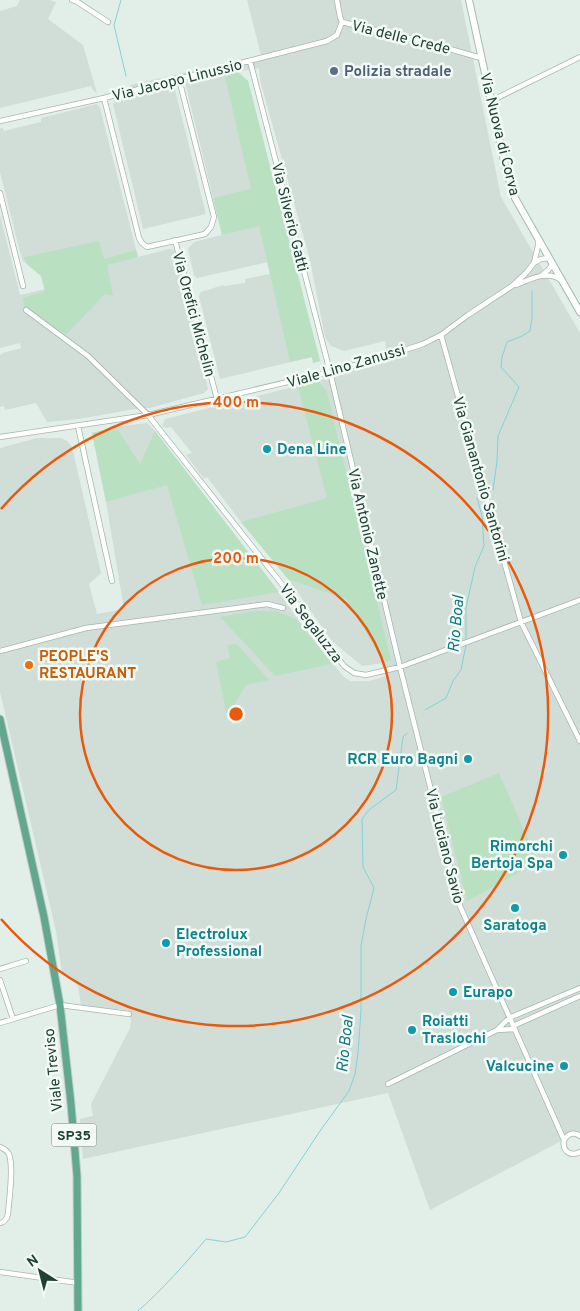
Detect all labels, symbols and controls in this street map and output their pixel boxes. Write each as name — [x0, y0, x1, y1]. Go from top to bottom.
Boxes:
street label: Via delle Crede — [349, 17, 452, 60]
street label: Via Jacopo Linussio — [110, 56, 244, 107]
place label: Polizia stradale — [344, 63, 452, 82]
marker: Polizia stradale — [328, 65, 340, 77]
street label: Via Nuova di Corva — [474, 71, 523, 198]
street label: Via Silverio Gatti — [266, 161, 311, 274]
street label: Via Orefici Michelin — [167, 250, 218, 379]
street label: Viale Lino Zanussi — [285, 341, 408, 393]
text: 400 m — [213, 394, 259, 413]
street label: Via Gianantonio Santorini — [447, 395, 512, 564]
place label: Dena Line — [277, 441, 347, 460]
marker: Dena Line — [261, 443, 273, 455]
street label: Via Antonio Zanette — [342, 467, 391, 602]
text: 200 m — [213, 550, 259, 569]
street label: Via Segaluzza — [274, 581, 346, 667]
water label: Rio Boal — [445, 594, 470, 654]
place label: PEOPLE'S RESTAURANT — [39, 648, 136, 684]
marker: PEOPLE'S RESTAURANT — [23, 659, 35, 671]
centre of rings — [227, 705, 245, 723]
place label: RCR Euro Bagni — [347, 751, 458, 770]
marker: RCR Euro Bagni — [462, 753, 474, 765]
street label: Via Luciano Savio — [420, 787, 467, 906]
place label: Rimorchi Bertoja Spa — [471, 838, 553, 874]
marker: Rimorchi Bertoja Spa — [557, 849, 569, 861]
marker: Saratoga — [509, 902, 521, 914]
place label: Saratoga — [483, 917, 547, 936]
place label: Electrolux Professional — [176, 926, 262, 962]
marker: Electrolux Professional — [160, 937, 172, 949]
place label: Eurapo — [463, 984, 513, 1003]
marker: Eurapo — [447, 986, 459, 998]
place label: Roiatti Traslochi — [422, 1013, 486, 1049]
water label: Rio Boal — [333, 1014, 359, 1074]
marker: Roiatti Traslochi — [406, 1024, 418, 1036]
street label: Viale Treviso — [41, 1027, 68, 1113]
place label: Valcucine — [486, 1058, 554, 1077]
marker: Valcucine — [558, 1060, 570, 1072]
road number: SP35 — [52, 1124, 96, 1146]
north arrow — [15, 1246, 65, 1296]
text: N — [24, 1252, 42, 1272]

